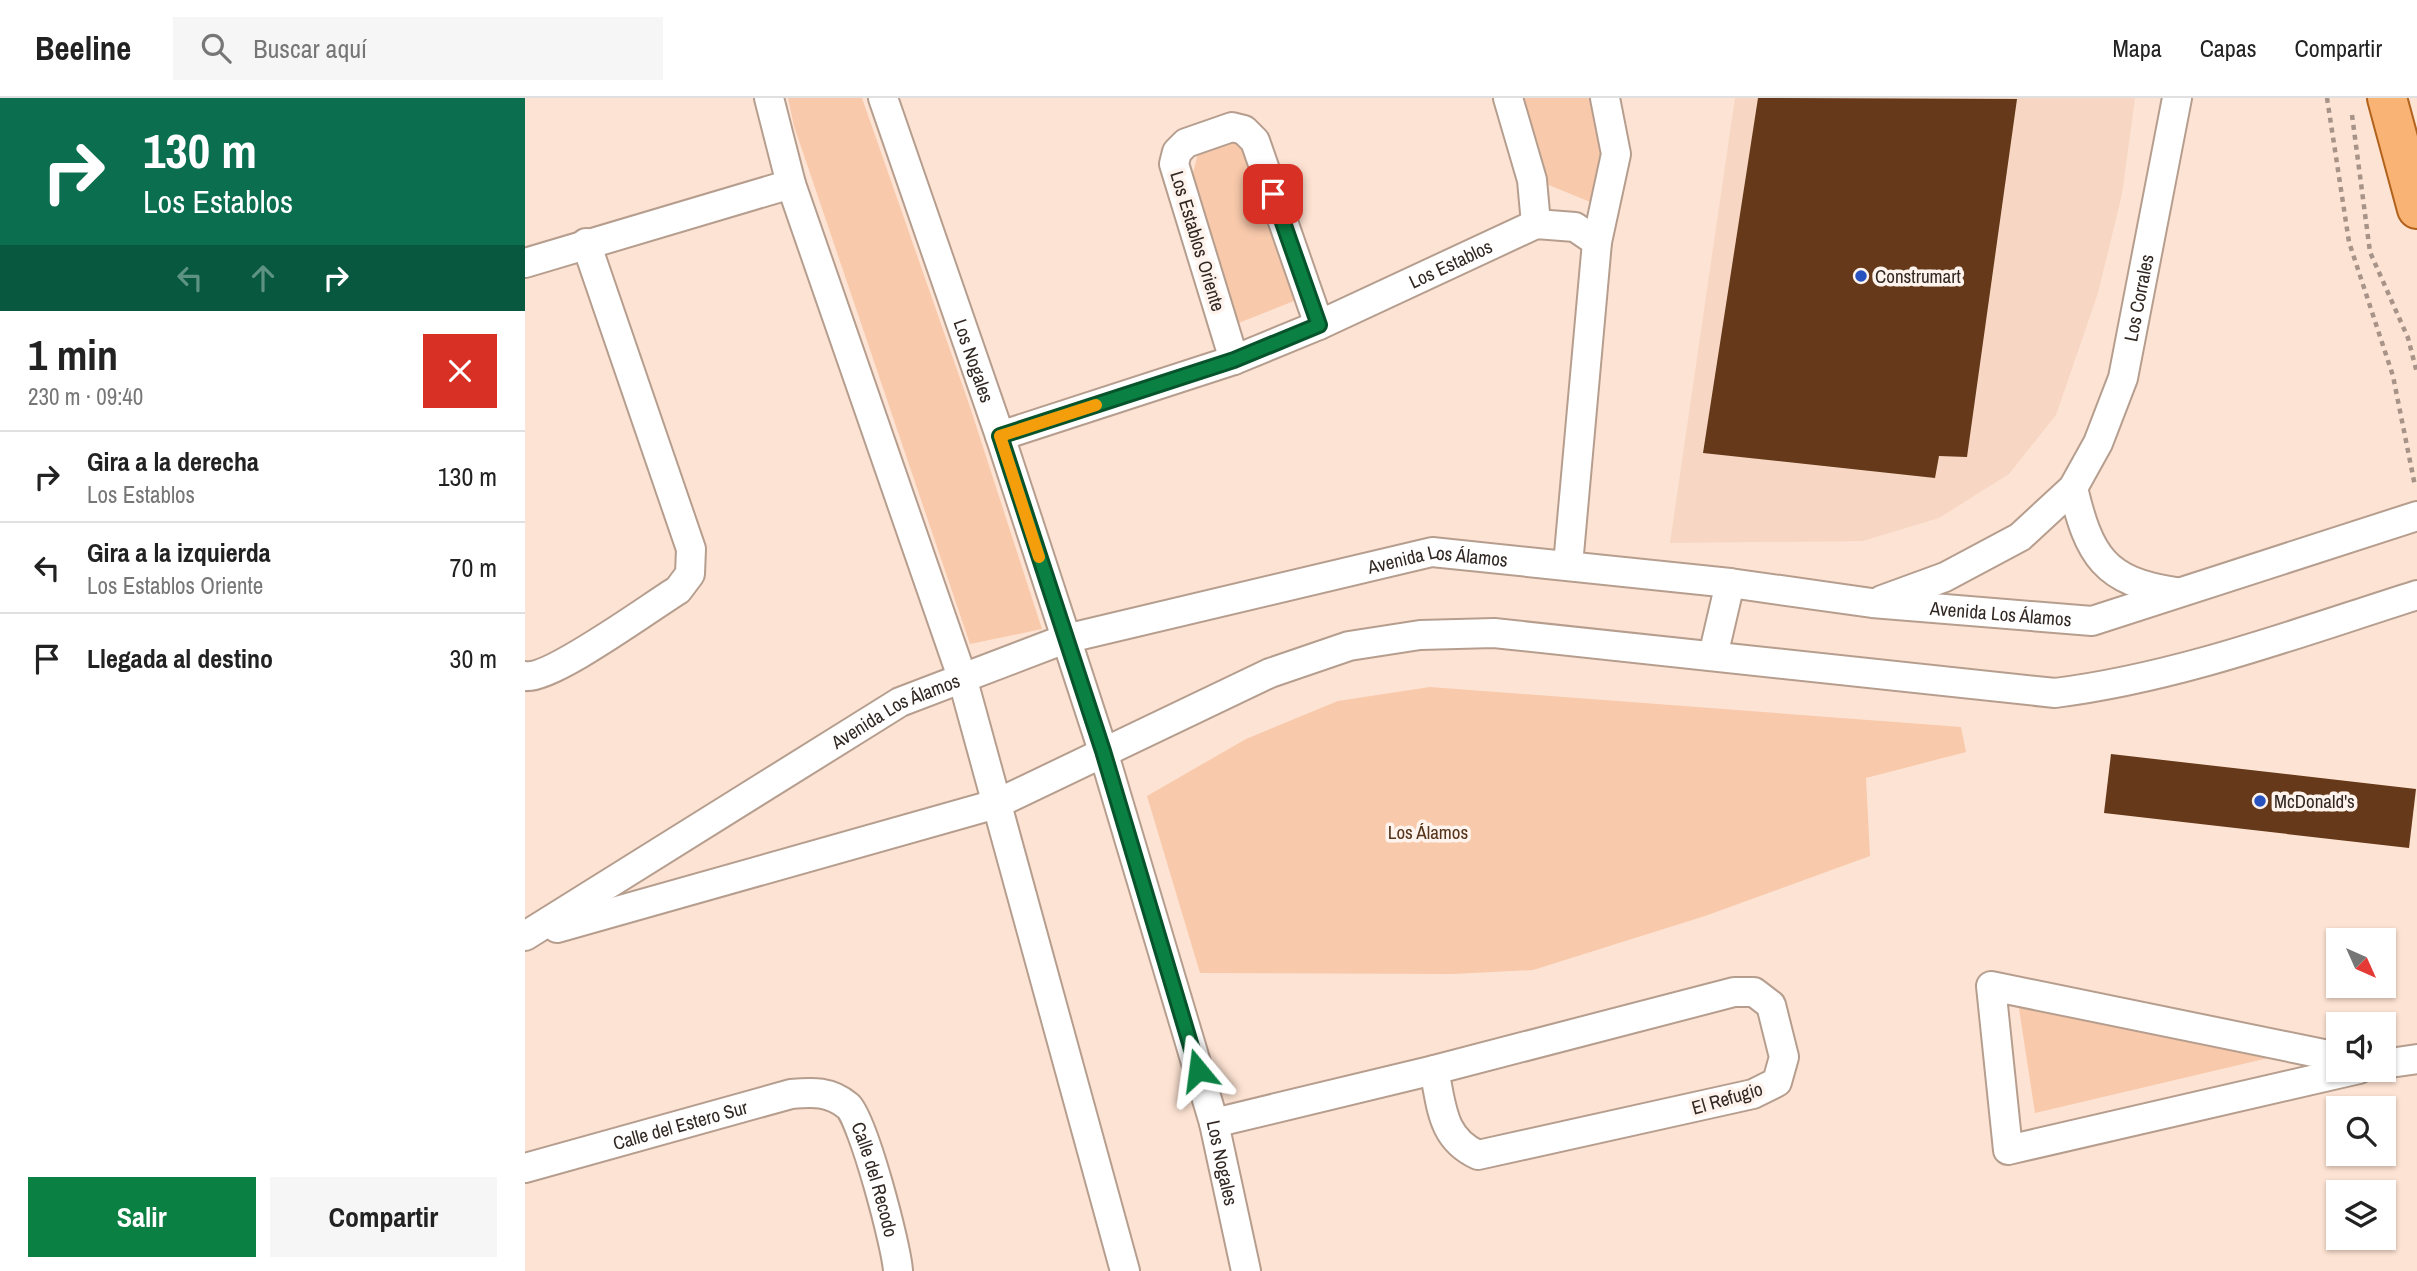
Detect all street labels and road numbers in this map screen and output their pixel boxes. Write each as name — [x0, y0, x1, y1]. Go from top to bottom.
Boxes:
street label: Los Establos Oriente — [1164, 168, 1232, 314]
street label: Los Establos — [1405, 233, 1497, 294]
street label: Los Corrales — [2117, 252, 2160, 344]
street label: Los Nogales — [947, 315, 1000, 406]
street label: Avenida Los Álamos — [1364, 538, 1509, 580]
street label: Avenida Los Álamos — [1928, 595, 2073, 632]
street label: Avenida Los Álamos — [825, 667, 964, 755]
street label: El Refugio — [1688, 1075, 1766, 1121]
street label: Calle del Estero Sur — [610, 1094, 751, 1156]
street label: Calle del Recodo — [845, 1118, 904, 1240]
street label: Los Nogales — [1201, 1118, 1245, 1208]

